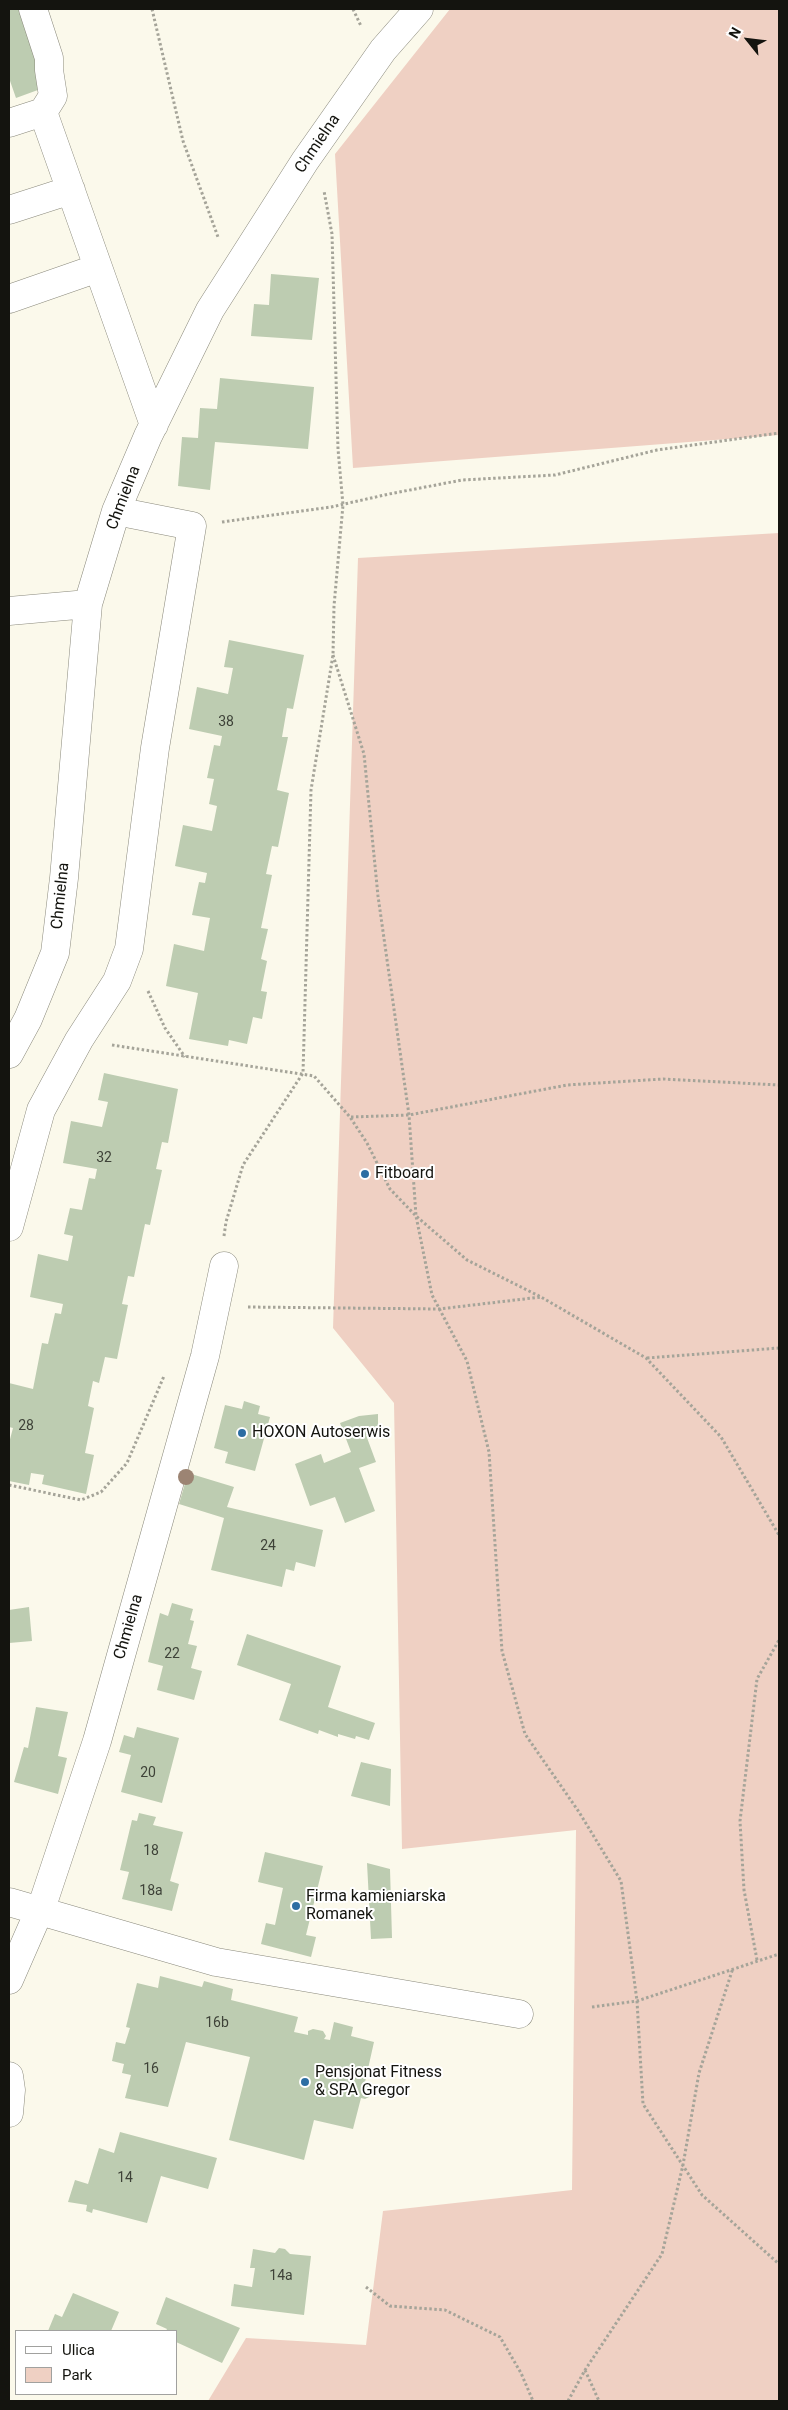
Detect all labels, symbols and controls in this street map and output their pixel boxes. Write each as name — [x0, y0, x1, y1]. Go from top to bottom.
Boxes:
north arrow — [723, 15, 773, 65]
text: N — [725, 25, 744, 41]
street label: Chmielna — [291, 111, 345, 177]
street label: Chmielna — [103, 463, 145, 533]
house number: 38 — [218, 714, 234, 730]
street label: Chmielna — [48, 862, 74, 930]
house number: 32 — [96, 1150, 112, 1166]
place label: Fitboard — [375, 1164, 434, 1184]
marker: Fitboard — [359, 1168, 371, 1180]
house number: 28 — [18, 1418, 34, 1434]
place label: HOXON Autoserwis — [252, 1423, 390, 1443]
marker: HOXON Autoserwis — [236, 1427, 248, 1439]
house number: 24 — [260, 1538, 276, 1554]
street label: Chmielna — [111, 1592, 147, 1662]
house number: 22 — [164, 1646, 180, 1662]
house number: 20 — [140, 1765, 156, 1781]
house number: 18 — [143, 1843, 159, 1859]
house number: 18a — [139, 1883, 163, 1899]
place label: Firma kamieniarska Romanek — [306, 1887, 446, 1925]
marker: Firma kamieniarska Romanek — [290, 1900, 302, 1912]
house number: 16b — [205, 2015, 229, 2031]
house number: 16 — [143, 2061, 159, 2077]
place label: Pensjonat Fitness & SPA Gregor — [315, 2063, 442, 2101]
marker: Pensjonat Fitness & SPA Gregor — [299, 2076, 311, 2088]
house number: 14 — [117, 2170, 133, 2186]
house number: 14a — [269, 2268, 293, 2284]
legend — [15, 2330, 178, 2395]
text: Ulica — [62, 2341, 95, 2359]
text: Park — [62, 2366, 92, 2384]

